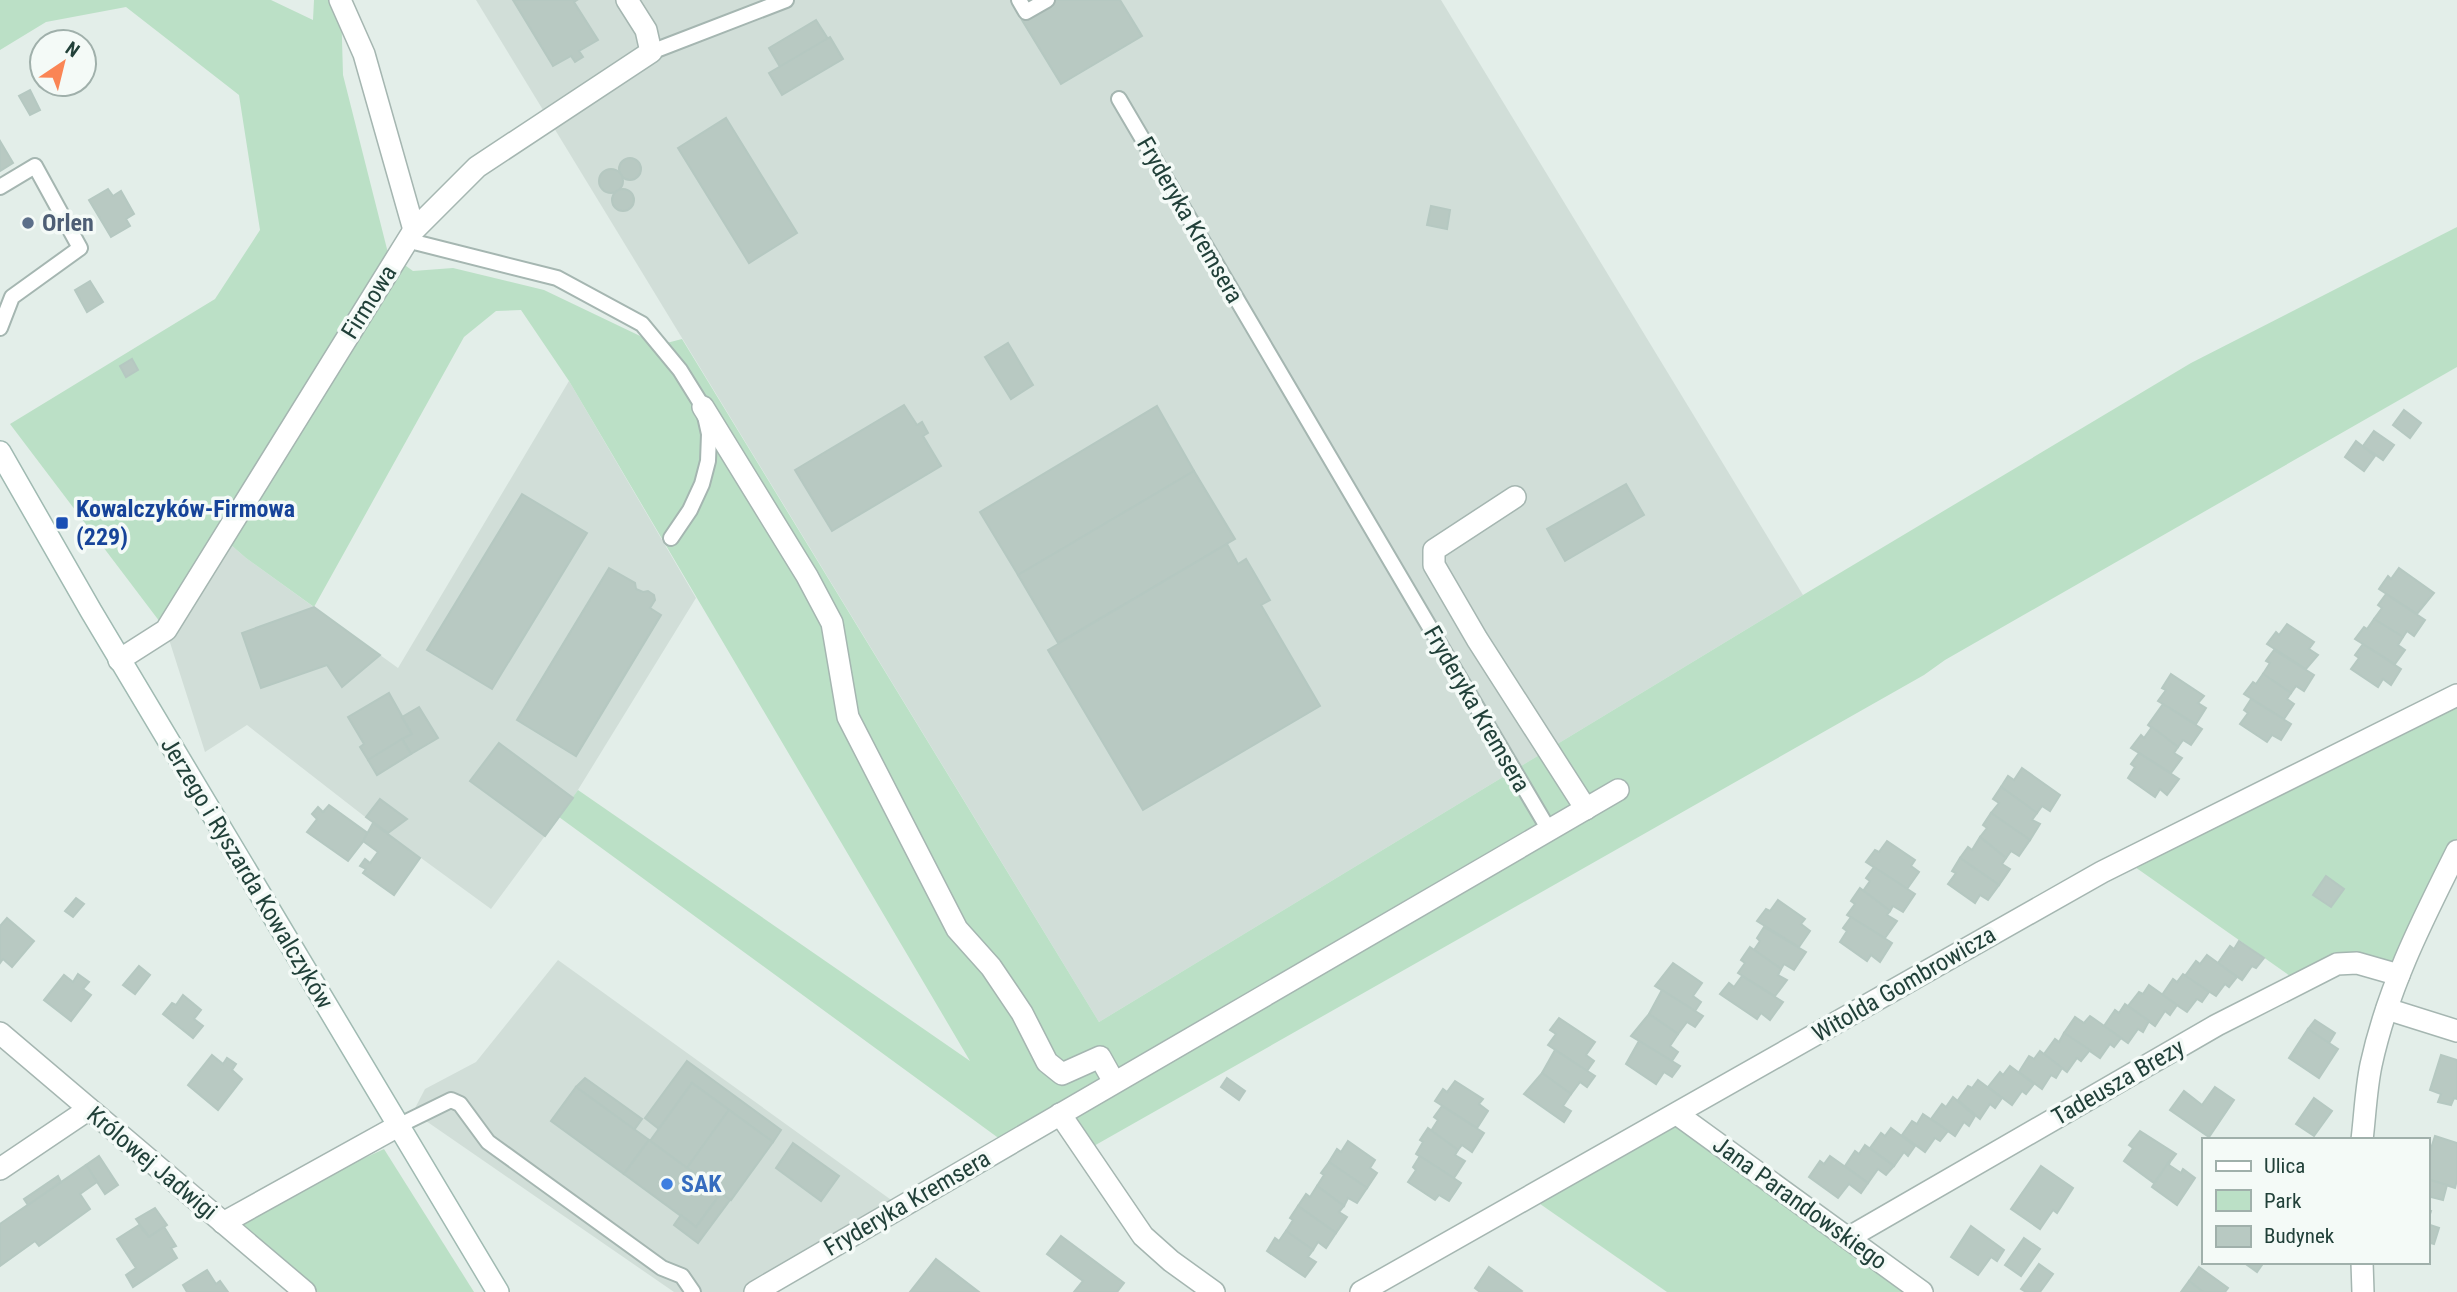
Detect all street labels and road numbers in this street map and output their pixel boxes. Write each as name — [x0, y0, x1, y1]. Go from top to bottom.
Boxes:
street label: Fryderyka Kremsera — [1131, 132, 1249, 308]
street label: Firmowa — [336, 260, 402, 344]
street label: Fryderyka Kremsera — [1418, 621, 1536, 797]
street label: Jerzego i Ryszarda Kowalczyków — [155, 732, 339, 1014]
street label: Witolda Gombrowicza — [1808, 920, 2000, 1048]
street label: Tadeusza Brezy — [2047, 1033, 2189, 1131]
street label: Królowej Jadwigi — [81, 1101, 223, 1225]
street label: Jana Parandowskiego — [1708, 1130, 1892, 1276]
street label: Fryderyka Kremsera — [819, 1144, 995, 1262]

